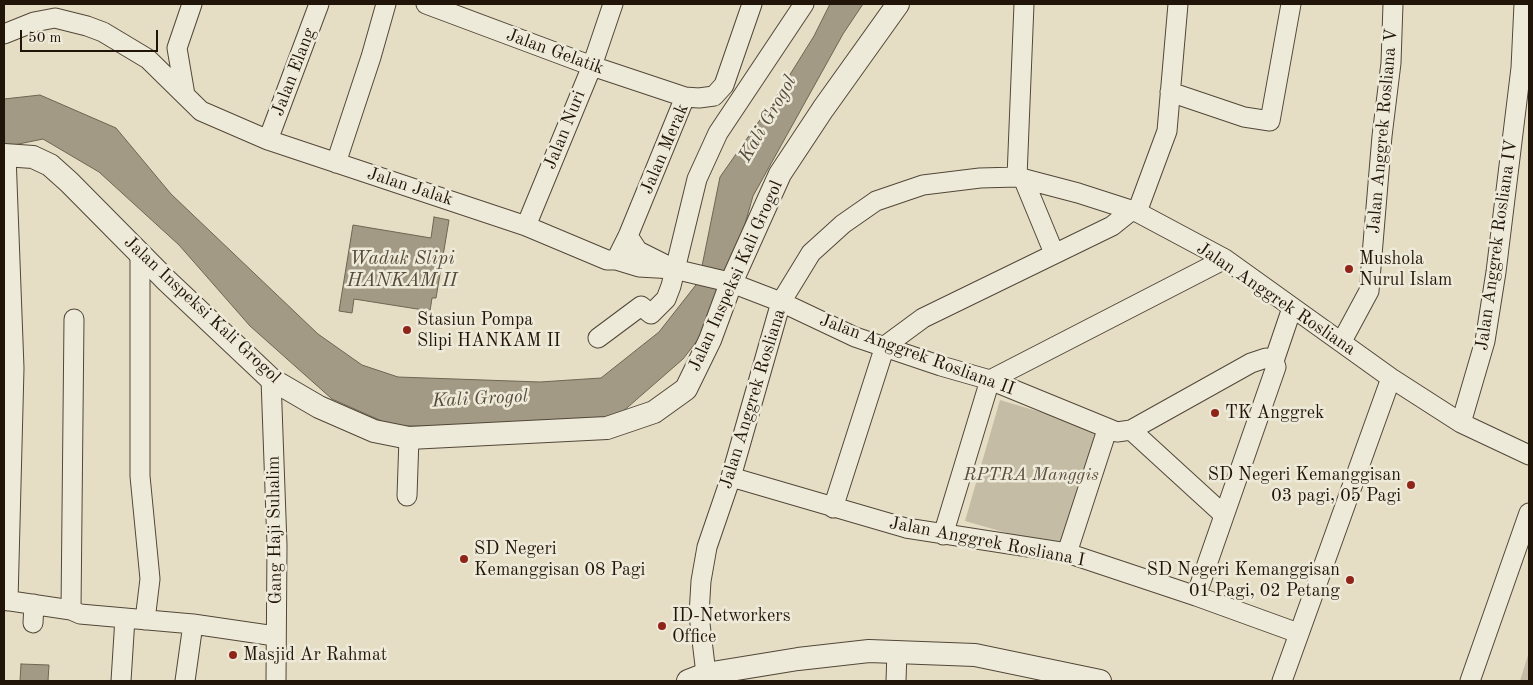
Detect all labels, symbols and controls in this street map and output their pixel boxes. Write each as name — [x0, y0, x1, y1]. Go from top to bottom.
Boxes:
scale bar — [22, 20, 160, 52]
street label: Jalan Gelatik — [503, 24, 607, 80]
street label: Jalan Elang — [267, 25, 321, 119]
street label: Jalan Anggrek Rosliana V — [1363, 28, 1403, 234]
text: 50 m — [28, 31, 62, 46]
water label: Kali Grogol — [734, 72, 802, 166]
street label: Jalan Nuri — [539, 88, 591, 172]
street label: Jalan Merak — [636, 101, 694, 197]
street label: Jalan Anggrek Rosliana IV — [1471, 138, 1523, 352]
street label: Jalan Jalak — [364, 163, 456, 211]
street label: Jalan Inspeksi Kali Grogol — [684, 177, 788, 375]
street label: Jalan Inspeksi Kali Grogol — [119, 232, 285, 388]
street label: Jalan Anggrek Rosliana — [1192, 238, 1360, 360]
water label: Waduk Slipi HANKAM II — [347, 248, 457, 292]
place label: Mushola Nurul Islam — [1359, 248, 1452, 290]
marker: Mushola Nurul Islam — [1343, 263, 1355, 275]
street label: Jalan Anggrek Rosliana — [715, 306, 791, 492]
place label: Stasiun Pompa Slipi HANKAM II — [417, 309, 561, 352]
street label: Jalan Anggrek Rosliana II — [816, 310, 1018, 400]
marker: Stasiun Pompa Slipi HANKAM II — [401, 324, 413, 336]
water label: Kali Grogol — [431, 385, 529, 413]
place label: TK Anggrek — [1225, 402, 1324, 424]
marker: TK Anggrek — [1209, 407, 1221, 419]
street label: Gang Haji Suhalim — [263, 456, 287, 604]
park label: RPTRA Manggis — [963, 464, 1099, 486]
place label: SD Negeri Kemanggisan 03 pagi, 05 Pagi — [1208, 464, 1401, 506]
marker: SD Negeri Kemanggisan 03 pagi, 05 Pagi — [1405, 479, 1417, 491]
street label: Jalan Anggrek Rosliana I — [887, 512, 1087, 572]
place label: SD Negeri Kemanggisan 08 Pagi — [474, 538, 645, 580]
marker: SD Negeri Kemanggisan 08 Pagi — [458, 553, 470, 565]
place label: SD Negeri Kemanggisan 01 Pagi, 02 Petang — [1147, 559, 1340, 602]
marker: SD Negeri Kemanggisan 01 Pagi, 02 Petang — [1344, 574, 1356, 586]
place label: ID-Networkers Office — [672, 605, 790, 648]
marker: ID-Networkers Office — [656, 620, 668, 632]
place label: Masjid Ar Rahmat — [243, 644, 387, 666]
marker: Masjid Ar Rahmat — [227, 649, 239, 661]

